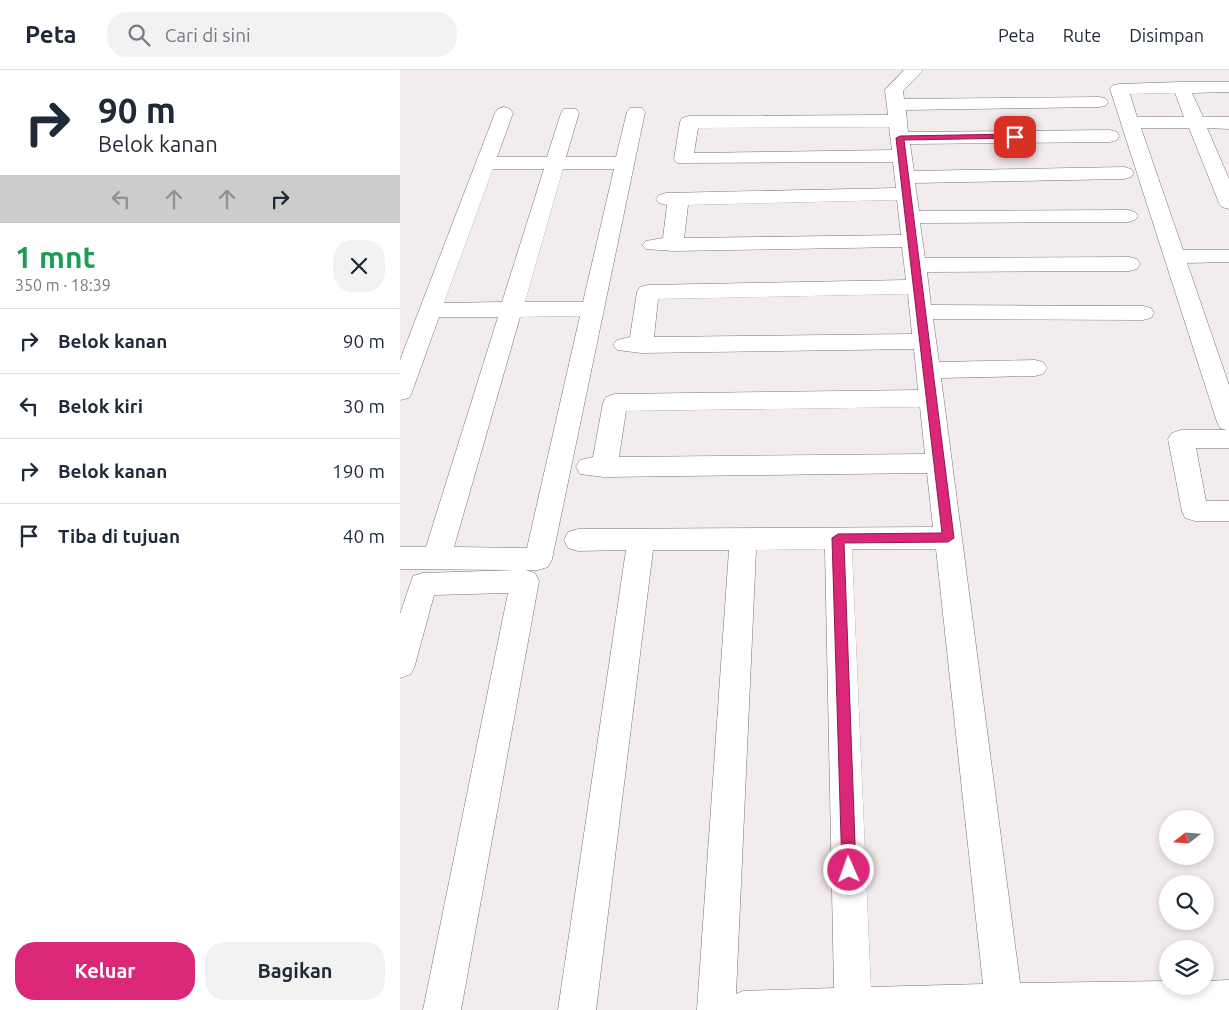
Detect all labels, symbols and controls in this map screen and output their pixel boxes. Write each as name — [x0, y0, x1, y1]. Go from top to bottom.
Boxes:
search box — [107, 12, 457, 57]
text: Peta — [25, 21, 77, 48]
icon: search — [125, 21, 153, 49]
text: Cari di sini — [165, 24, 251, 46]
text: Peta — [998, 25, 1035, 45]
text: Rute — [1063, 25, 1101, 45]
text: Disimpan — [1129, 25, 1204, 45]
icon: right — [15, 90, 80, 155]
text: 90 m — [98, 90, 176, 130]
pin — [994, 116, 1036, 158]
icon: arrive — [1001, 123, 1029, 151]
text: Belok kanan — [98, 131, 218, 156]
icon: left — [107, 185, 135, 213]
icon: ahead — [160, 185, 188, 213]
icon: ahead — [213, 185, 241, 213]
icon: right — [266, 185, 294, 213]
text: 1 mnt — [15, 240, 95, 274]
button: close — [333, 240, 385, 292]
text: 350 m · 18:39 — [15, 276, 111, 294]
icon: right — [15, 327, 43, 355]
text: Belok kanan — [58, 330, 167, 352]
text: 90 m — [343, 330, 385, 352]
icon: left — [15, 392, 43, 420]
text: Belok kiri — [58, 395, 143, 417]
text: 30 m — [343, 395, 385, 417]
icon: right — [15, 457, 43, 485]
text: Belok kanan — [58, 460, 167, 482]
text: 190 m — [332, 460, 385, 482]
icon: arrive — [15, 522, 43, 550]
text: Tiba di tujuan — [58, 525, 180, 547]
text: 40 m — [343, 525, 385, 547]
north arrow — [1159, 810, 1214, 865]
map controls — [1159, 810, 1214, 995]
position arrow — [822, 843, 874, 895]
button: search — [1159, 875, 1214, 930]
button: layers — [1159, 940, 1214, 995]
button: Keluar — [15, 942, 195, 1000]
button: Bagikan — [205, 942, 385, 1000]

